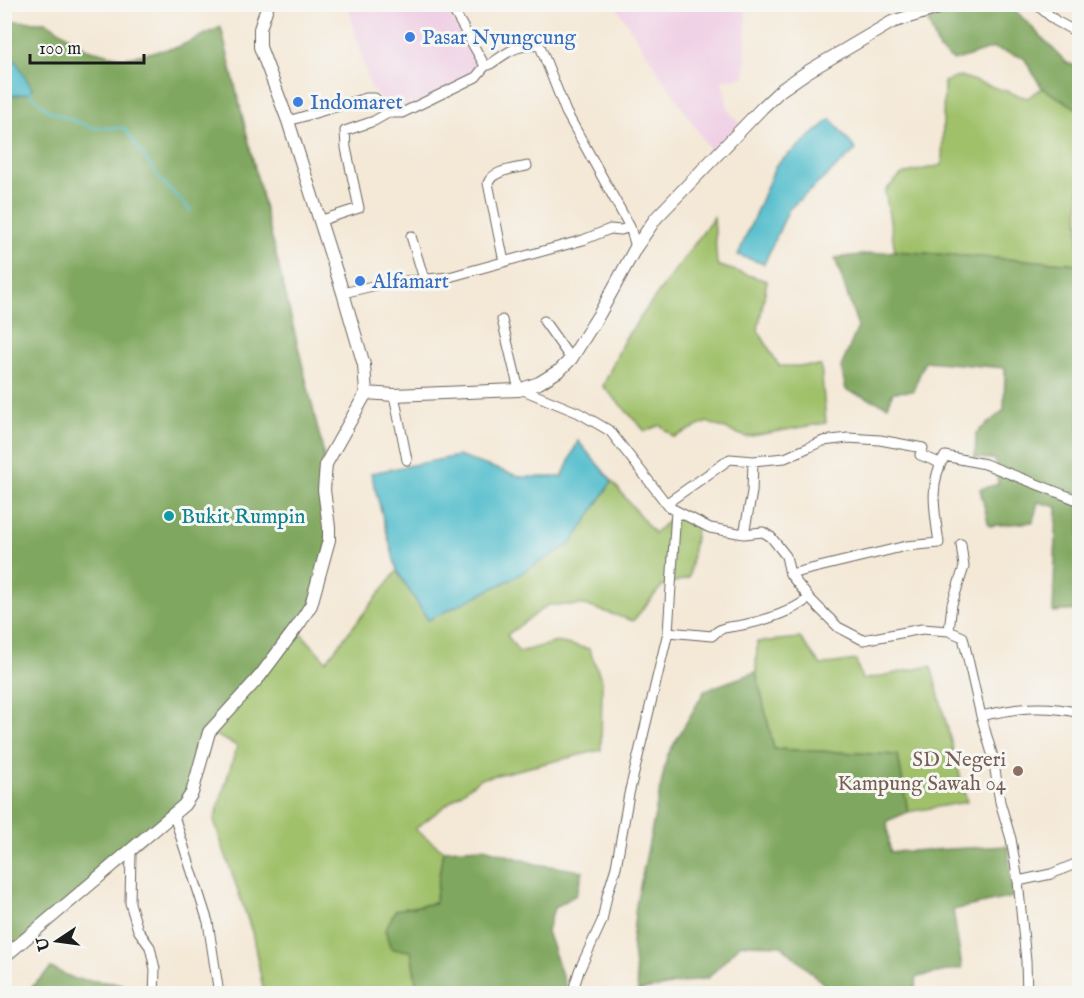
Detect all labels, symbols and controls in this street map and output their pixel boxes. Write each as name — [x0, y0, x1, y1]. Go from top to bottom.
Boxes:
place label: Pasar Nyungcung — [422, 25, 577, 52]
scale bar — [30, 27, 144, 65]
marker: Pasar Nyungcung — [403, 30, 417, 44]
text: 100 m — [39, 38, 81, 61]
place label: Indomaret — [310, 90, 403, 117]
marker: Indomaret — [291, 95, 305, 109]
place label: Alfamart — [371, 269, 449, 296]
marker: Alfamart — [353, 274, 367, 288]
place label: Bukit Rumpin — [181, 504, 305, 531]
marker: Bukit Rumpin — [162, 509, 176, 523]
place label: SD Negeri Kampung Sawah 04 — [837, 747, 1007, 798]
marker: SD Negeri Kampung Sawah 04 — [1011, 764, 1025, 778]
north arrow — [27, 911, 87, 971]
text: U — [33, 935, 56, 954]

